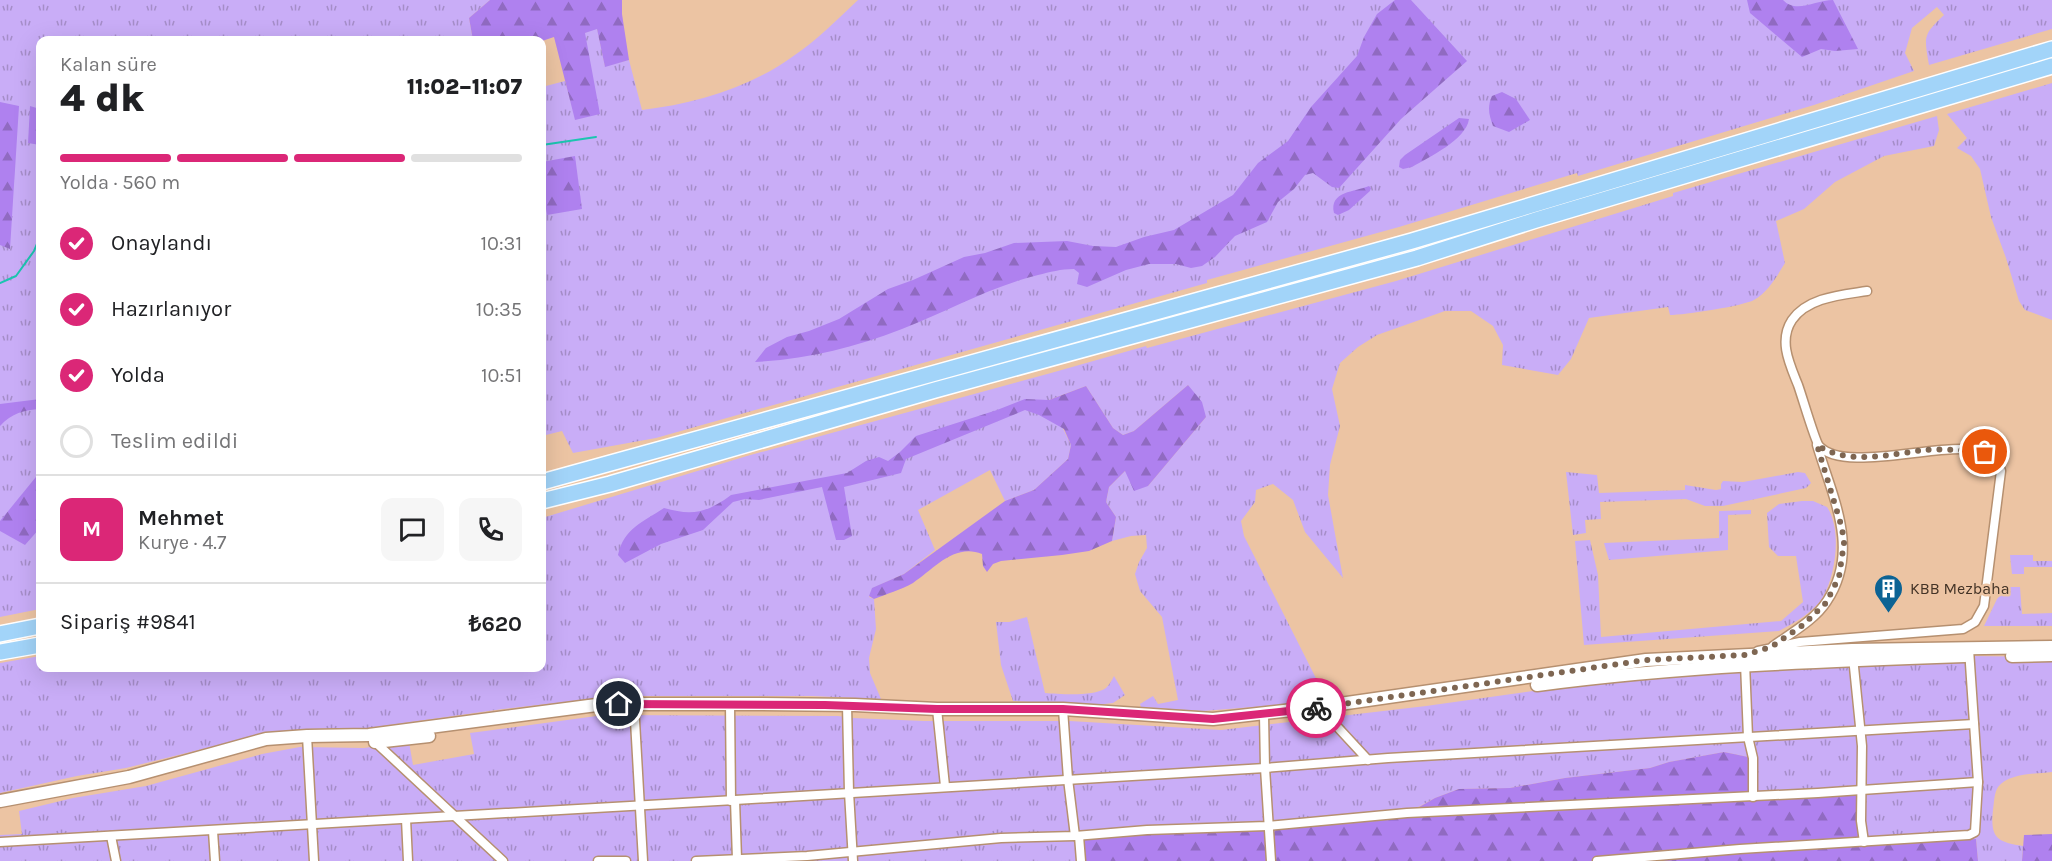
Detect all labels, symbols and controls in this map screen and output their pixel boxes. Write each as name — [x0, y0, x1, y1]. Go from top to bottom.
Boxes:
text: Kalan süre — [60, 53, 157, 76]
text: 11:02–11:07 — [407, 74, 522, 100]
text: 4 dk — [60, 75, 144, 121]
text: Yolda · 560 m — [60, 171, 180, 194]
icon: check — [60, 227, 93, 260]
text: Onaylandı — [111, 230, 212, 256]
text: 10:31 — [480, 232, 522, 255]
icon: check — [60, 293, 93, 326]
text: Hazırlanıyor — [111, 296, 231, 322]
text: 10:35 — [476, 298, 522, 321]
icon: check — [60, 359, 93, 392]
text: Yolda — [111, 362, 165, 388]
text: 10:51 — [481, 364, 522, 387]
pin — [1959, 426, 2010, 477]
text: Teslim edildi — [111, 428, 238, 454]
icon: bag — [1968, 435, 2001, 468]
button: chat — [381, 498, 444, 561]
button: phone — [459, 498, 522, 561]
text: Mehmet — [138, 505, 224, 531]
text: M — [82, 516, 101, 542]
text: Kurye · 4.7 — [138, 531, 226, 554]
building icon: KBB Mezbaha — [1873, 572, 1905, 614]
place label: KBB Mezbaha — [1910, 579, 2010, 598]
text: Sipariş #9841 — [60, 609, 196, 635]
text: ₺620 — [469, 611, 522, 637]
pin — [593, 678, 644, 729]
courier — [1286, 678, 1346, 738]
icon: home — [602, 687, 635, 720]
icon: bike — [1300, 692, 1333, 725]

